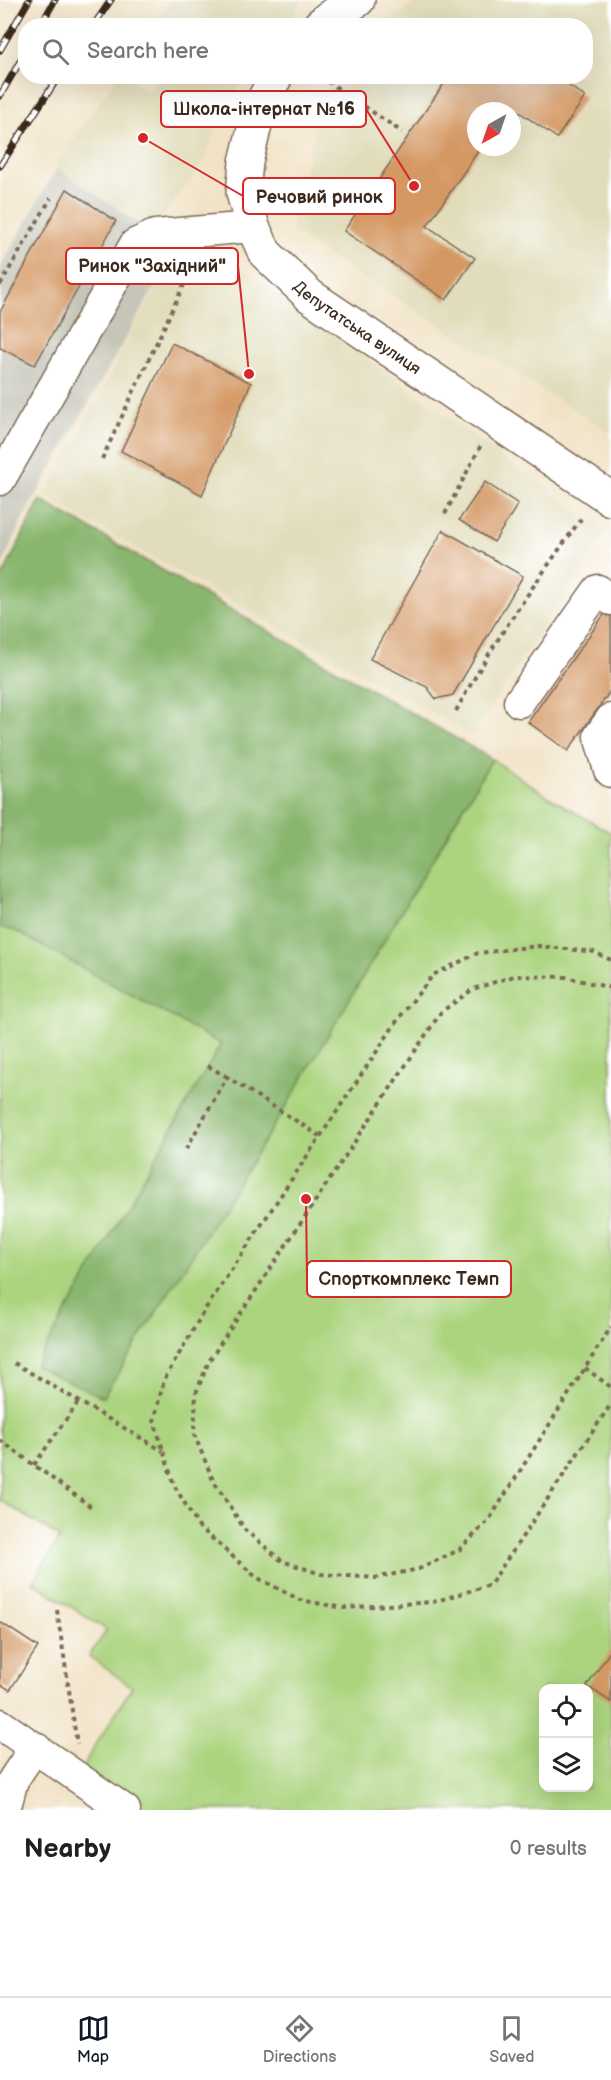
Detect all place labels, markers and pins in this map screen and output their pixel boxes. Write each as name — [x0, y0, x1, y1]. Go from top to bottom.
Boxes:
callout: Школа-інтернат №16 — [161, 91, 366, 127]
callout: Речовий ринок — [243, 178, 395, 214]
callout: Ринок "Західний" — [66, 248, 238, 284]
callout: Спорткомплекс Темп — [307, 1261, 511, 1297]

